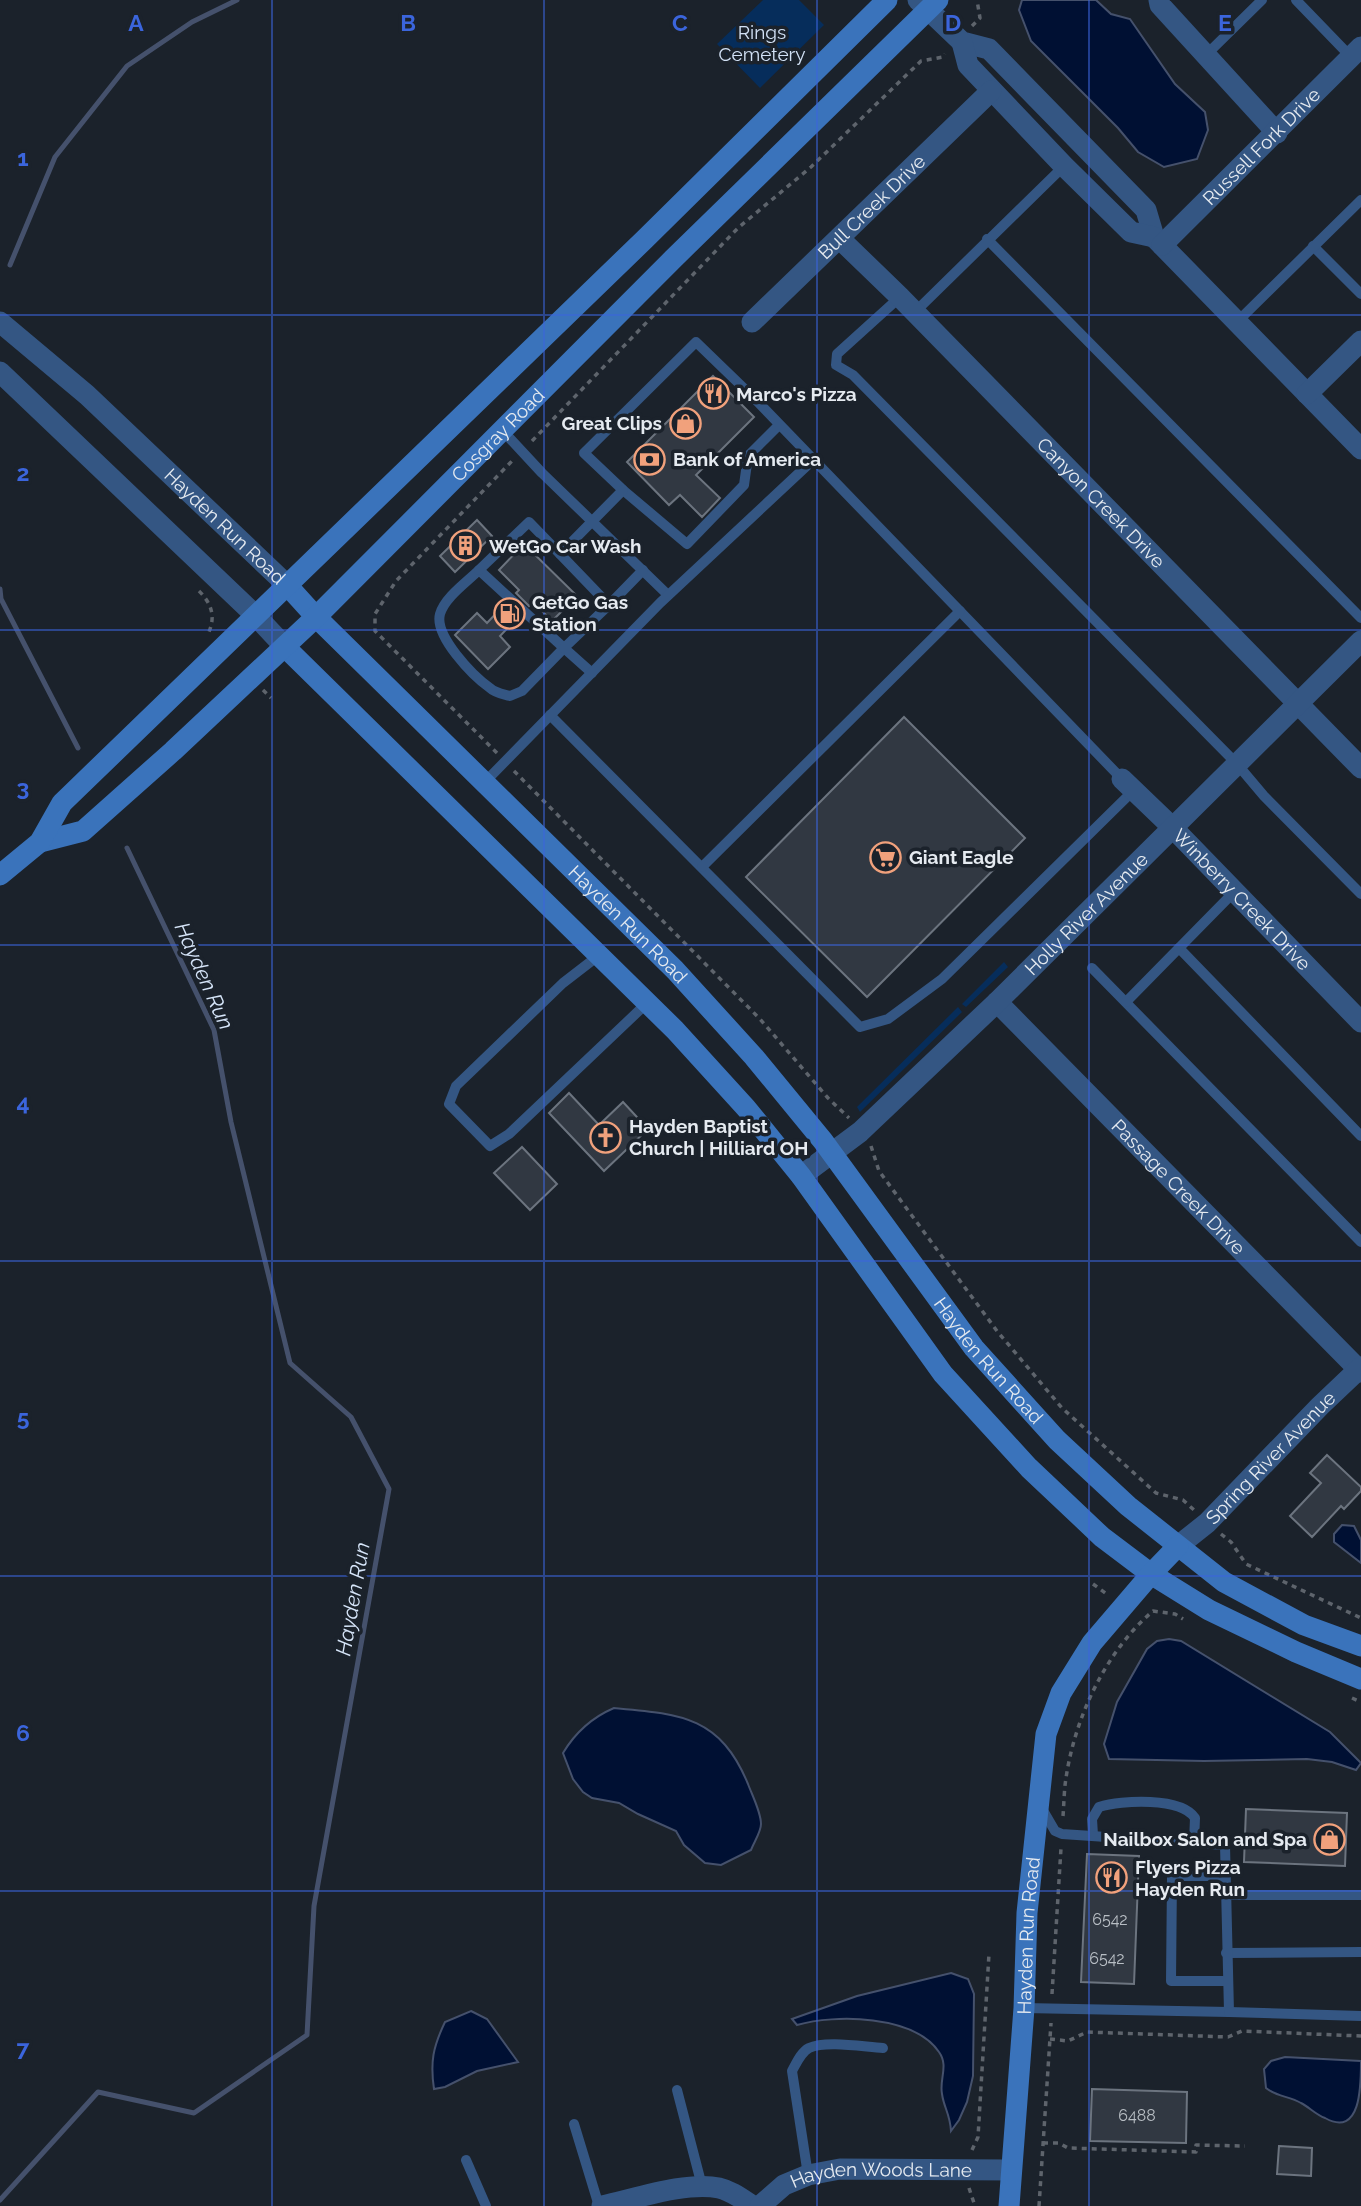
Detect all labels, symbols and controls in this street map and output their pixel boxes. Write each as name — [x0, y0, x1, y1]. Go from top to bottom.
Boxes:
text: A — [128, 9, 144, 36]
text: B — [400, 9, 416, 36]
text: C — [672, 9, 688, 36]
text: D — [945, 9, 961, 36]
text: E — [1218, 9, 1232, 36]
park label: Rings Cemetery — [718, 21, 806, 65]
street label: Russell Fork Drive — [1198, 83, 1325, 209]
text: 1 — [17, 144, 29, 171]
street label: Bull Creek Drive — [813, 150, 930, 263]
restaurant icon: Marco's Pizza — [696, 377, 730, 411]
place label: Marco's Pizza — [736, 383, 857, 405]
street label: Cosgray Road — [447, 384, 549, 486]
shop icon: Great Clips — [668, 406, 702, 440]
place label: Great Clips — [562, 412, 662, 434]
street label: Canyon Creek Drive — [1033, 433, 1170, 572]
bank icon: Bank of America — [633, 442, 667, 476]
place label: Bank of America — [673, 448, 821, 470]
text: 2 — [17, 459, 29, 486]
street label: Hayden Run Road — [160, 464, 290, 589]
building icon: WetGo Car Wash — [449, 529, 483, 563]
place label: WetGo Car Wash — [489, 535, 641, 557]
place label: GetGo Gas Station — [532, 591, 628, 635]
fuel station icon: GetGo Gas Station — [492, 596, 526, 630]
text: 3 — [17, 774, 29, 801]
street label: Winberry Creek Drive — [1169, 824, 1315, 974]
supermarket icon: Giant Eagle — [869, 840, 903, 874]
place label: Giant Eagle — [909, 846, 1014, 868]
street label: Holly River Avenue — [1020, 848, 1152, 979]
street label: Hayden Run Road — [564, 861, 692, 987]
water label: Hayden Run — [170, 918, 239, 1033]
text: 4 — [16, 1089, 30, 1116]
place label: Hayden Baptist Church | Hilliard OH — [629, 1115, 808, 1159]
street label: Passage Creek Drive — [1107, 1115, 1250, 1259]
church icon: Hayden Baptist Church | Hilliard OH — [589, 1120, 623, 1154]
street label: Hayden Run Road — [930, 1293, 1048, 1428]
street label: Spring River Avenue — [1201, 1387, 1340, 1529]
text: 5 — [17, 1404, 30, 1431]
water label: Hayden Run — [330, 1540, 375, 1658]
text: 6 — [16, 1719, 30, 1746]
shop icon: Nailbox Salon and Spa — [1313, 1822, 1347, 1856]
place label: Nailbox Salon and Spa — [1103, 1828, 1307, 1850]
street label: Hayden Run Road — [1013, 1856, 1044, 2015]
place label: Flyers Pizza Hayden Run — [1135, 1856, 1245, 1900]
restaurant icon: Flyers Pizza Hayden Run — [1095, 1861, 1129, 1895]
house number: 6542 — [1092, 1910, 1128, 1929]
house number: 6542 — [1089, 1949, 1125, 1968]
text: 7 — [17, 2034, 30, 2061]
house number: 6488 — [1118, 2106, 1156, 2125]
street label: Hayden Woods Lane — [787, 2158, 972, 2192]

